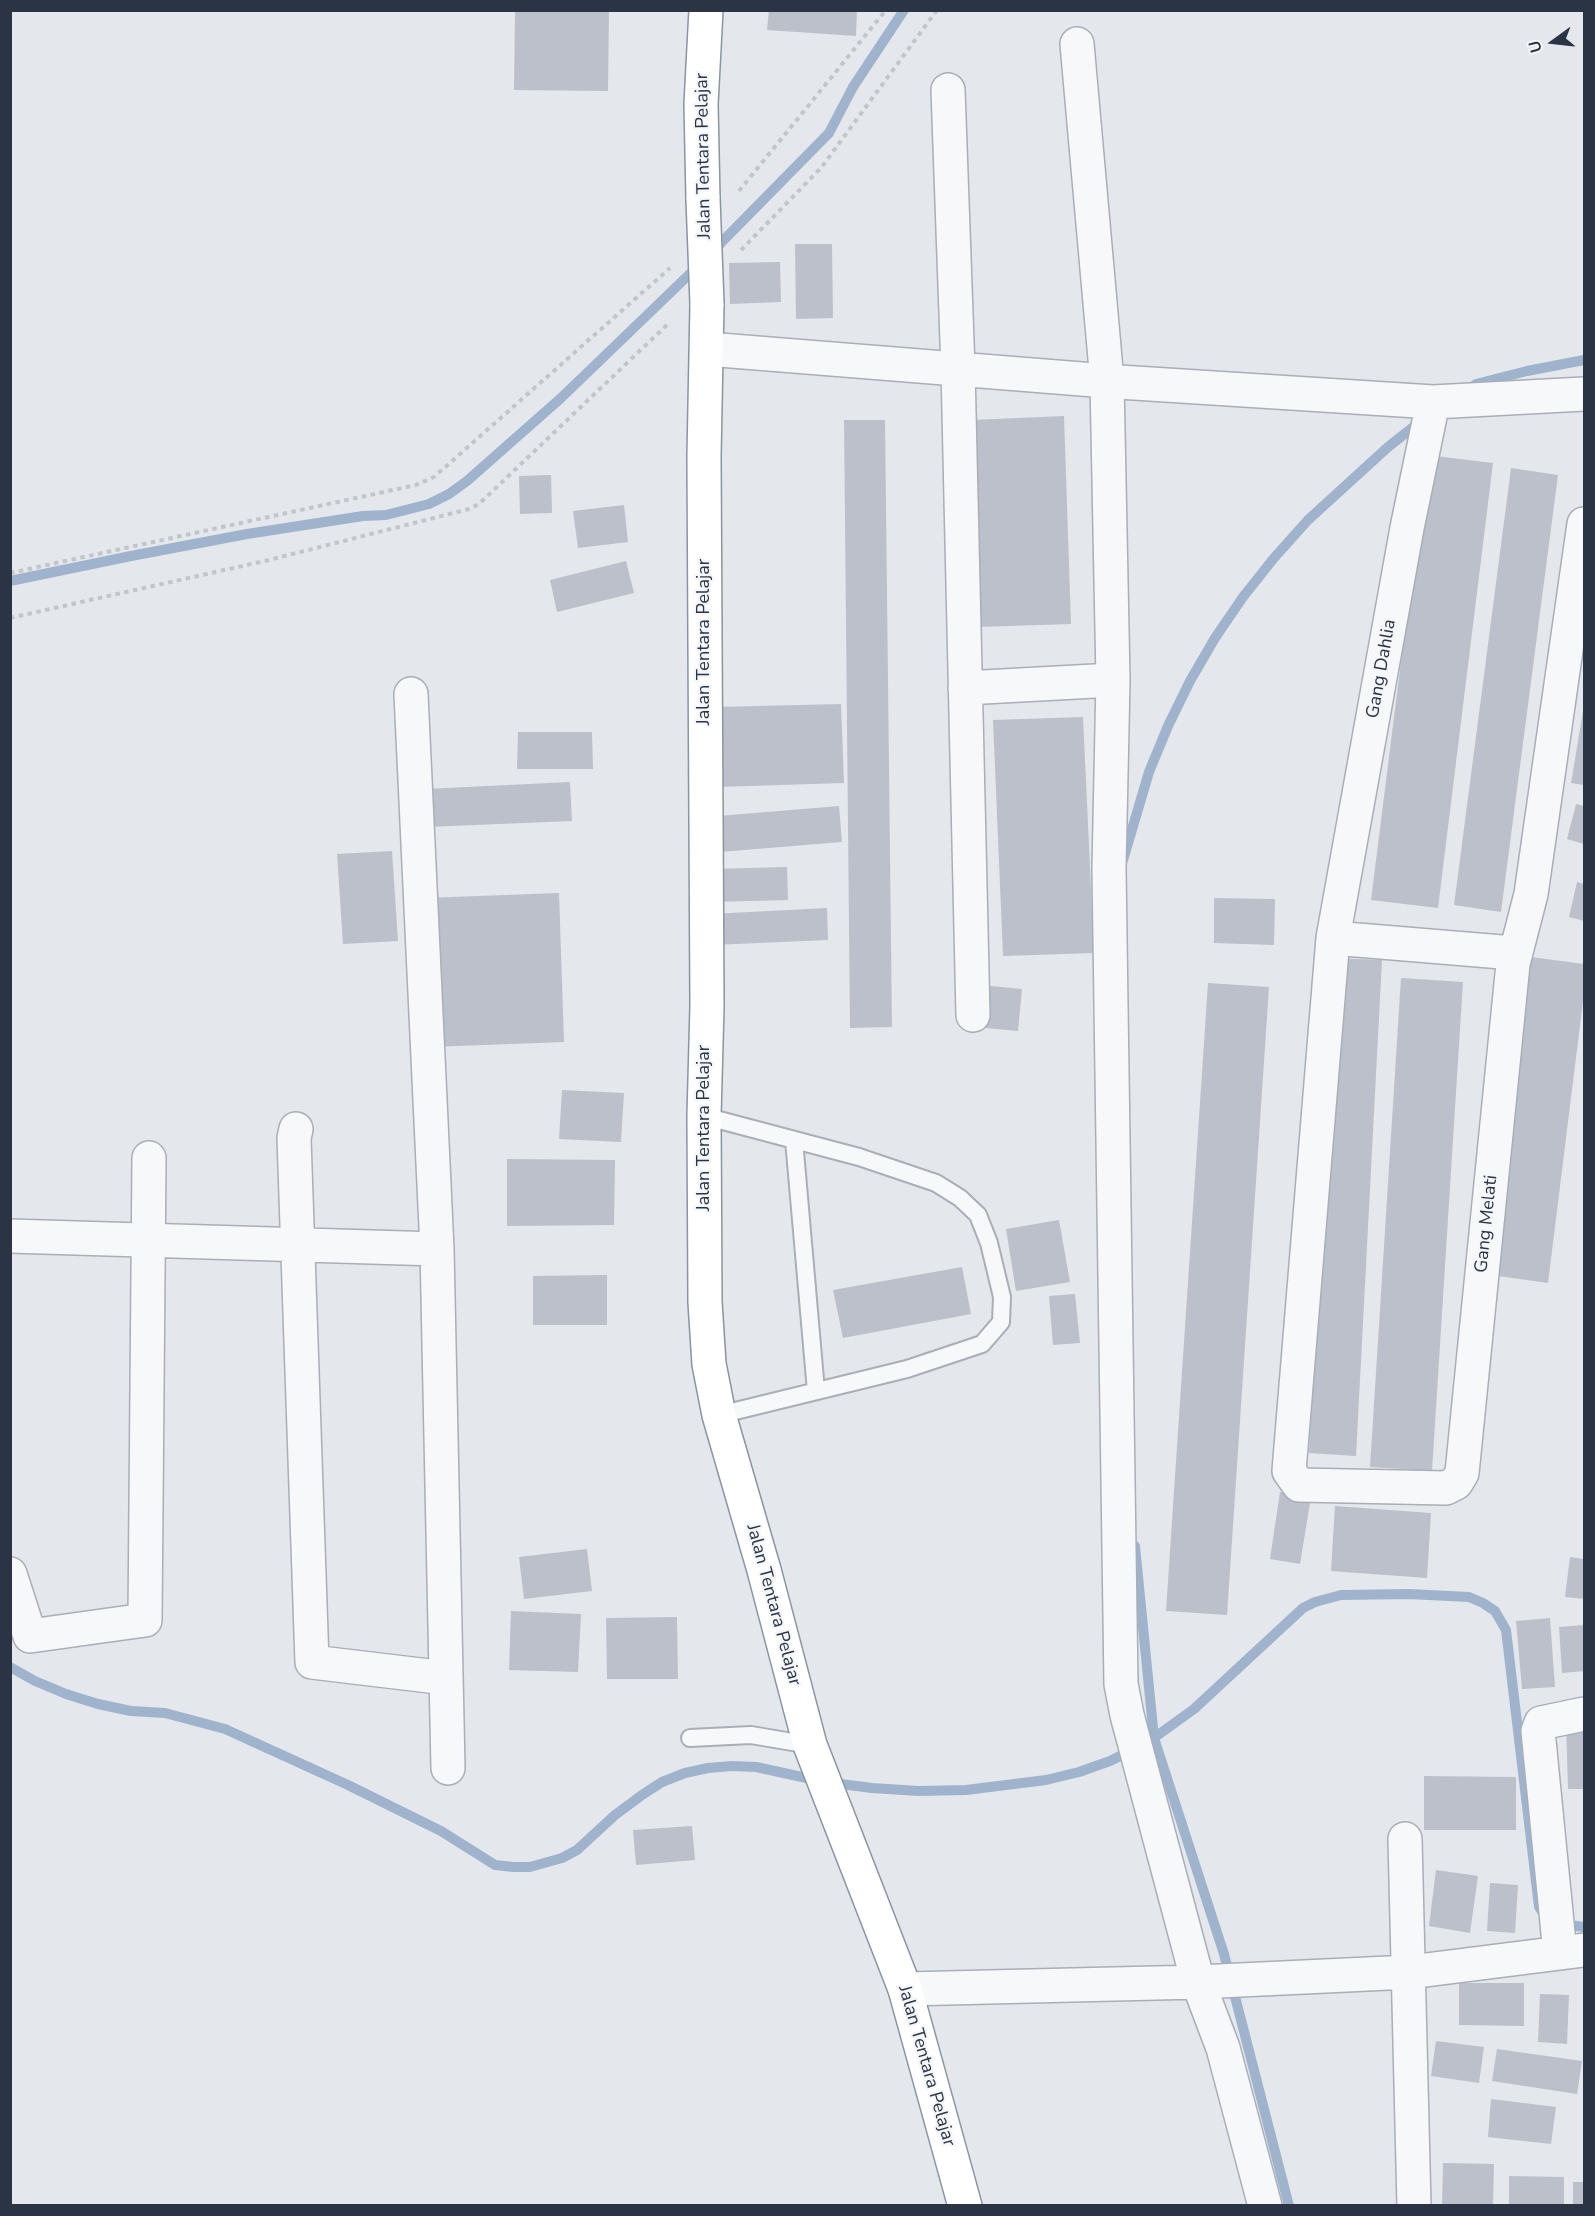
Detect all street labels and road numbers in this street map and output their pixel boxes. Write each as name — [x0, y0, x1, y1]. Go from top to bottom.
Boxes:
street label: Jalan Tentara Pelajar — [692, 73, 716, 239]
street label: Jalan Tentara Pelajar — [694, 559, 716, 725]
street label: Gang Dahlia — [1363, 618, 1401, 720]
street label: Jalan Tentara Pelajar — [694, 1045, 716, 1211]
street label: Gang Melati — [1471, 1174, 1503, 1274]
street label: Jalan Tentara Pelajar — [741, 1522, 805, 1688]
street label: Jalan Tentara Pelajar — [893, 1983, 959, 2149]

